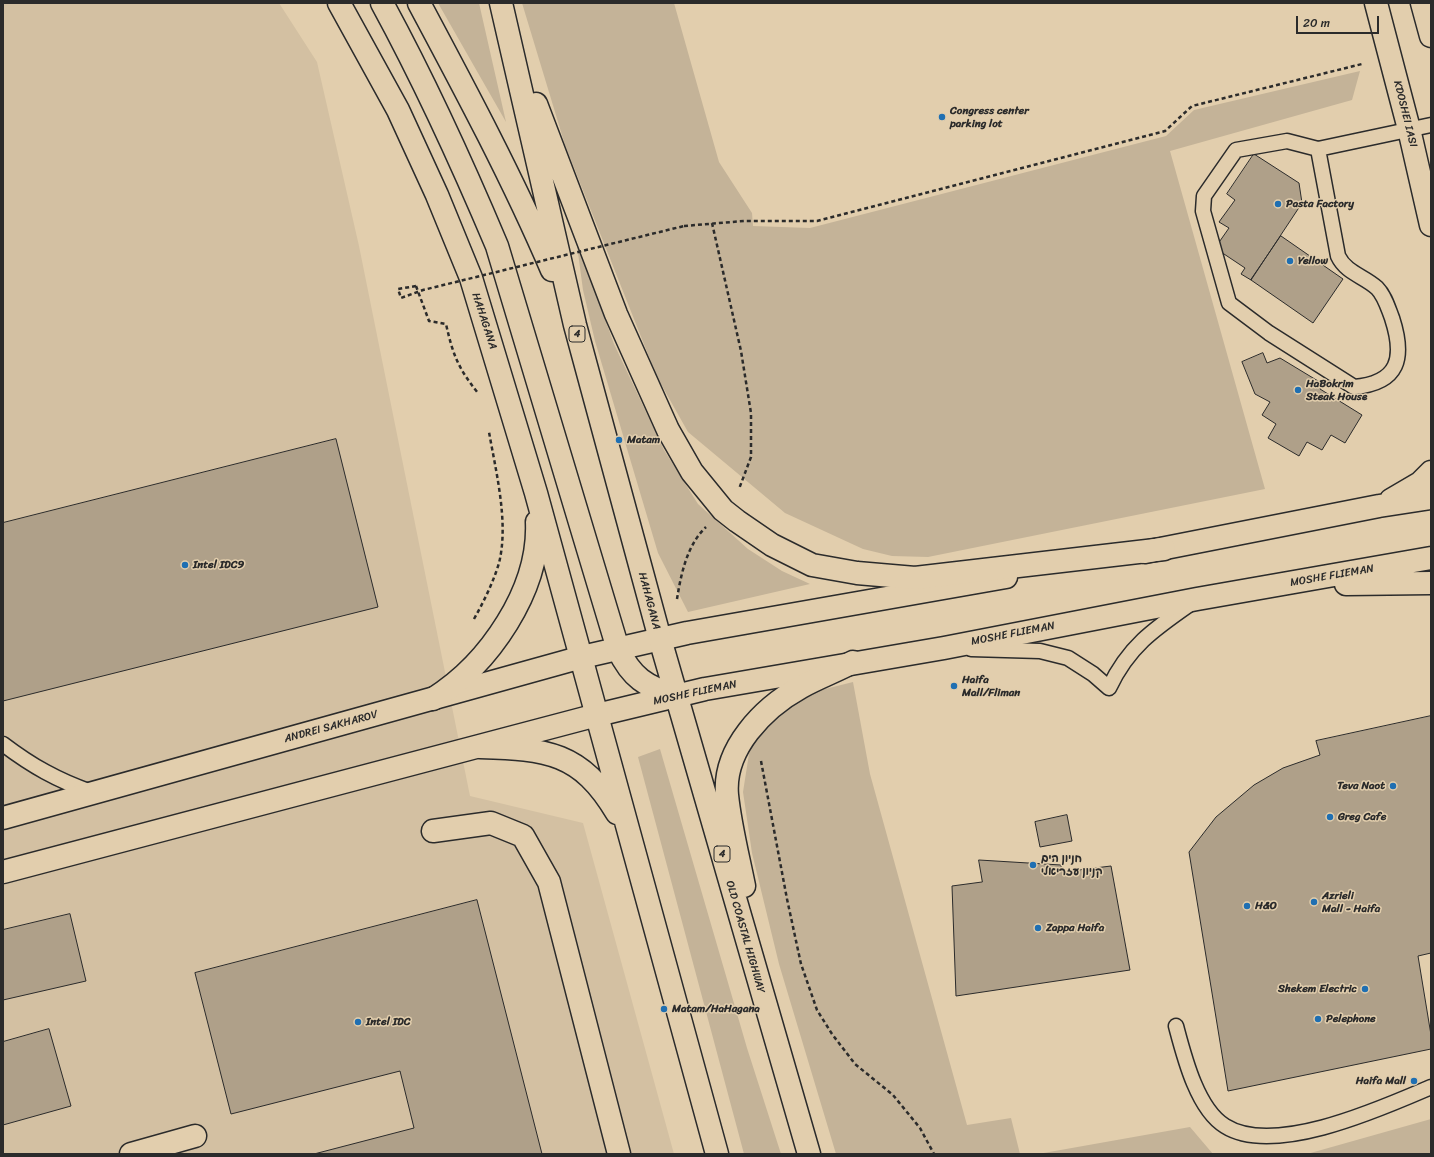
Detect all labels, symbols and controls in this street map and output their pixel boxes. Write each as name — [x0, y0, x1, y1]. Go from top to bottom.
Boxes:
scale bar — [1298, 8, 1381, 34]
text: 20 m — [1303, 12, 1330, 34]
street label: KDOSHEI IASI — [1390, 79, 1420, 149]
place label: Congress center parking lot — [950, 104, 1029, 130]
marker: Congress center parking lot — [937, 112, 947, 122]
place label: Pasta Factory — [1286, 197, 1354, 211]
marker: Pasta Factory — [1273, 199, 1283, 209]
place label: Yellow — [1298, 254, 1328, 268]
marker: Yellow — [1285, 256, 1295, 266]
street label: HAHAGANA — [469, 291, 499, 351]
road number: 4 — [569, 326, 585, 342]
place label: HaBokrim Steak House — [1306, 377, 1367, 403]
marker: HaBokrim Steak House — [1293, 385, 1303, 395]
place label: Matam — [627, 433, 660, 447]
marker: Matam — [614, 435, 624, 445]
place label: Intel IDC9 — [193, 558, 244, 572]
marker: Intel IDC9 — [180, 560, 190, 570]
street label: MOSHE FLIEMAN — [1289, 562, 1375, 590]
street label: HAHAGANA — [635, 571, 663, 631]
street label: MOSHE FLIEMAN — [970, 619, 1056, 649]
place label: Haifa Mall/Fliman — [962, 673, 1020, 699]
street label: MOSHE FLIEMAN — [652, 678, 738, 708]
marker: Haifa Mall/Fliman — [949, 681, 959, 691]
street label: ANDREI SAKHAROV — [283, 708, 379, 746]
place label: Teva Naot — [1337, 779, 1385, 793]
marker: Teva Naot — [1388, 781, 1398, 791]
place label: Greg Cafe — [1338, 810, 1386, 824]
marker: Greg Cafe — [1325, 812, 1335, 822]
road number: 4 — [714, 846, 730, 862]
place label: חניון הים קניון עזריאלי — [1041, 852, 1103, 878]
marker: חניון הים קניון עזריאלי — [1028, 860, 1038, 870]
street label: OLD COASTAL HIGHWAY — [723, 879, 767, 995]
place label: Azrieli Mall - Haifa — [1322, 889, 1380, 915]
marker: Azrieli Mall - Haifa — [1309, 897, 1319, 907]
place label: H&O — [1255, 899, 1277, 913]
marker: H&O — [1242, 901, 1252, 911]
place label: Zappa Haifa — [1046, 921, 1104, 935]
marker: Zappa Haifa — [1033, 923, 1043, 933]
place label: Shekem Electric — [1278, 982, 1357, 996]
marker: Shekem Electric — [1360, 984, 1370, 994]
place label: Matam/HaHagana — [672, 1002, 760, 1016]
marker: Matam/HaHagana — [659, 1004, 669, 1014]
place label: Pelephone — [1326, 1012, 1376, 1026]
marker: Pelephone — [1313, 1014, 1323, 1024]
place label: Intel IDC — [366, 1015, 411, 1029]
marker: Intel IDC — [353, 1017, 363, 1027]
place label: Haifa Mall — [1356, 1074, 1406, 1088]
marker: Haifa Mall — [1409, 1076, 1419, 1086]

